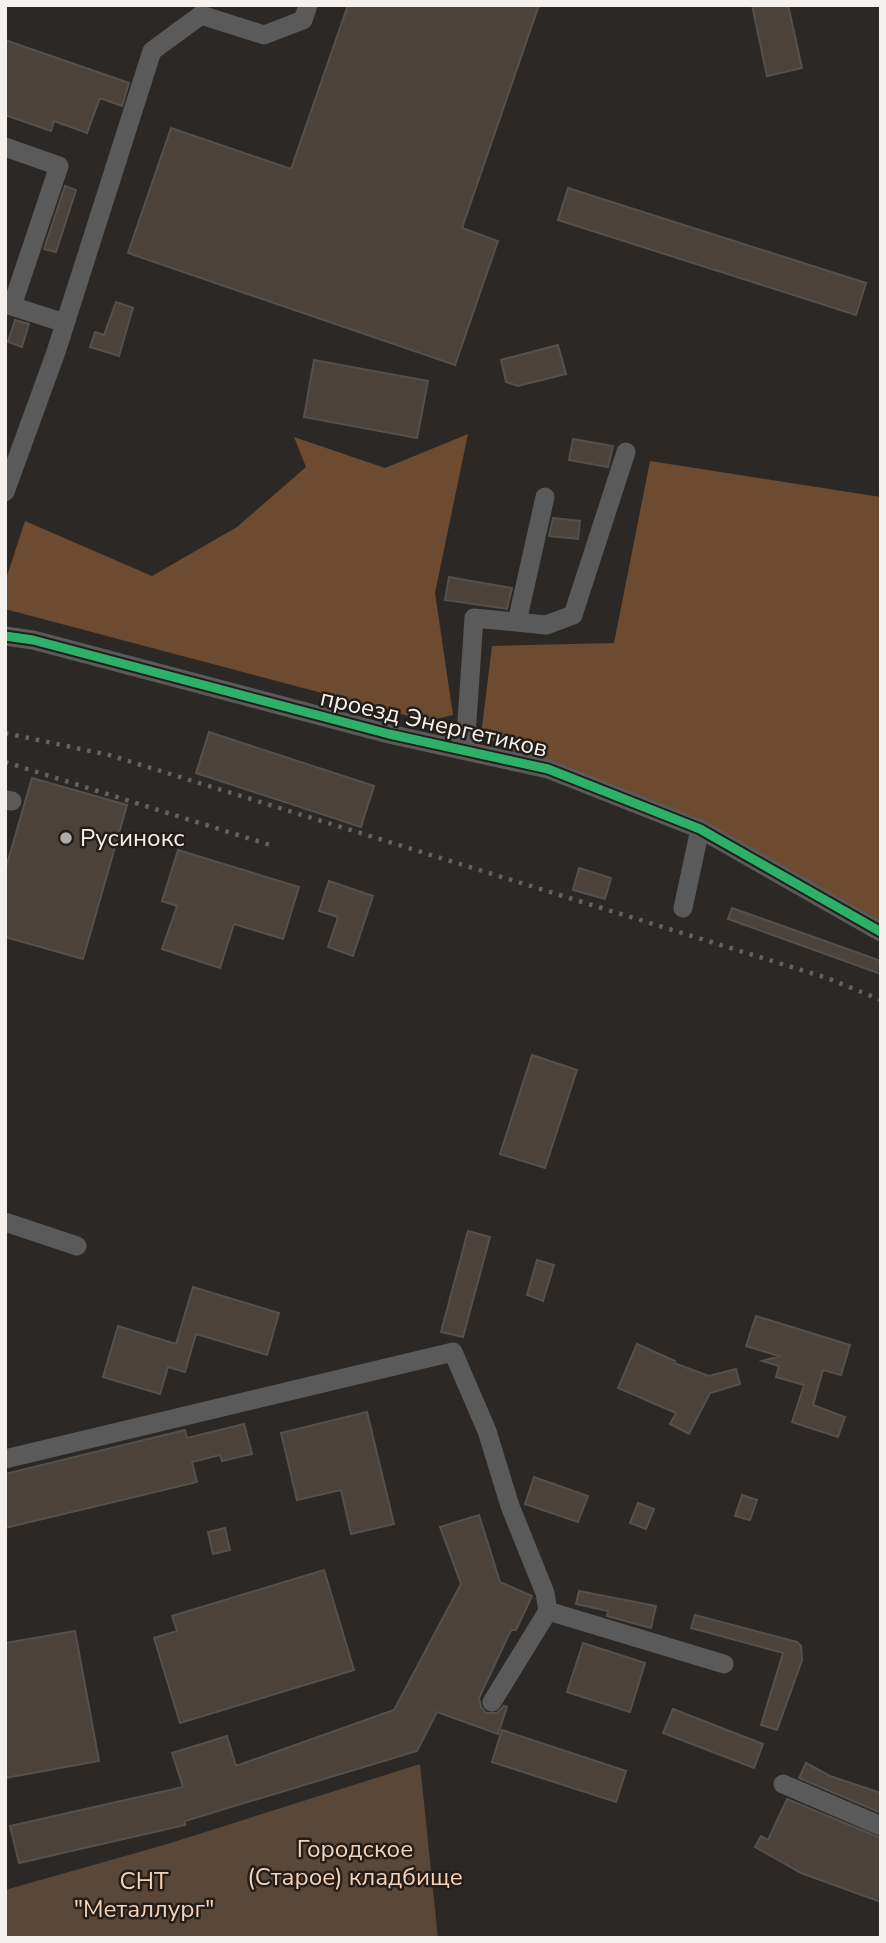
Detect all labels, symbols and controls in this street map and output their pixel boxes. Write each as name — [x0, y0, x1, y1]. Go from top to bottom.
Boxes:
street label: проезд Энергетиков — [317, 681, 551, 765]
place label: Русинокс — [80, 822, 185, 854]
marker: Русинокс — [58, 830, 74, 846]
park label: Городское (Старое) кладбище — [247, 1833, 463, 1893]
park label: СНТ "Металлург" — [74, 1865, 214, 1925]

